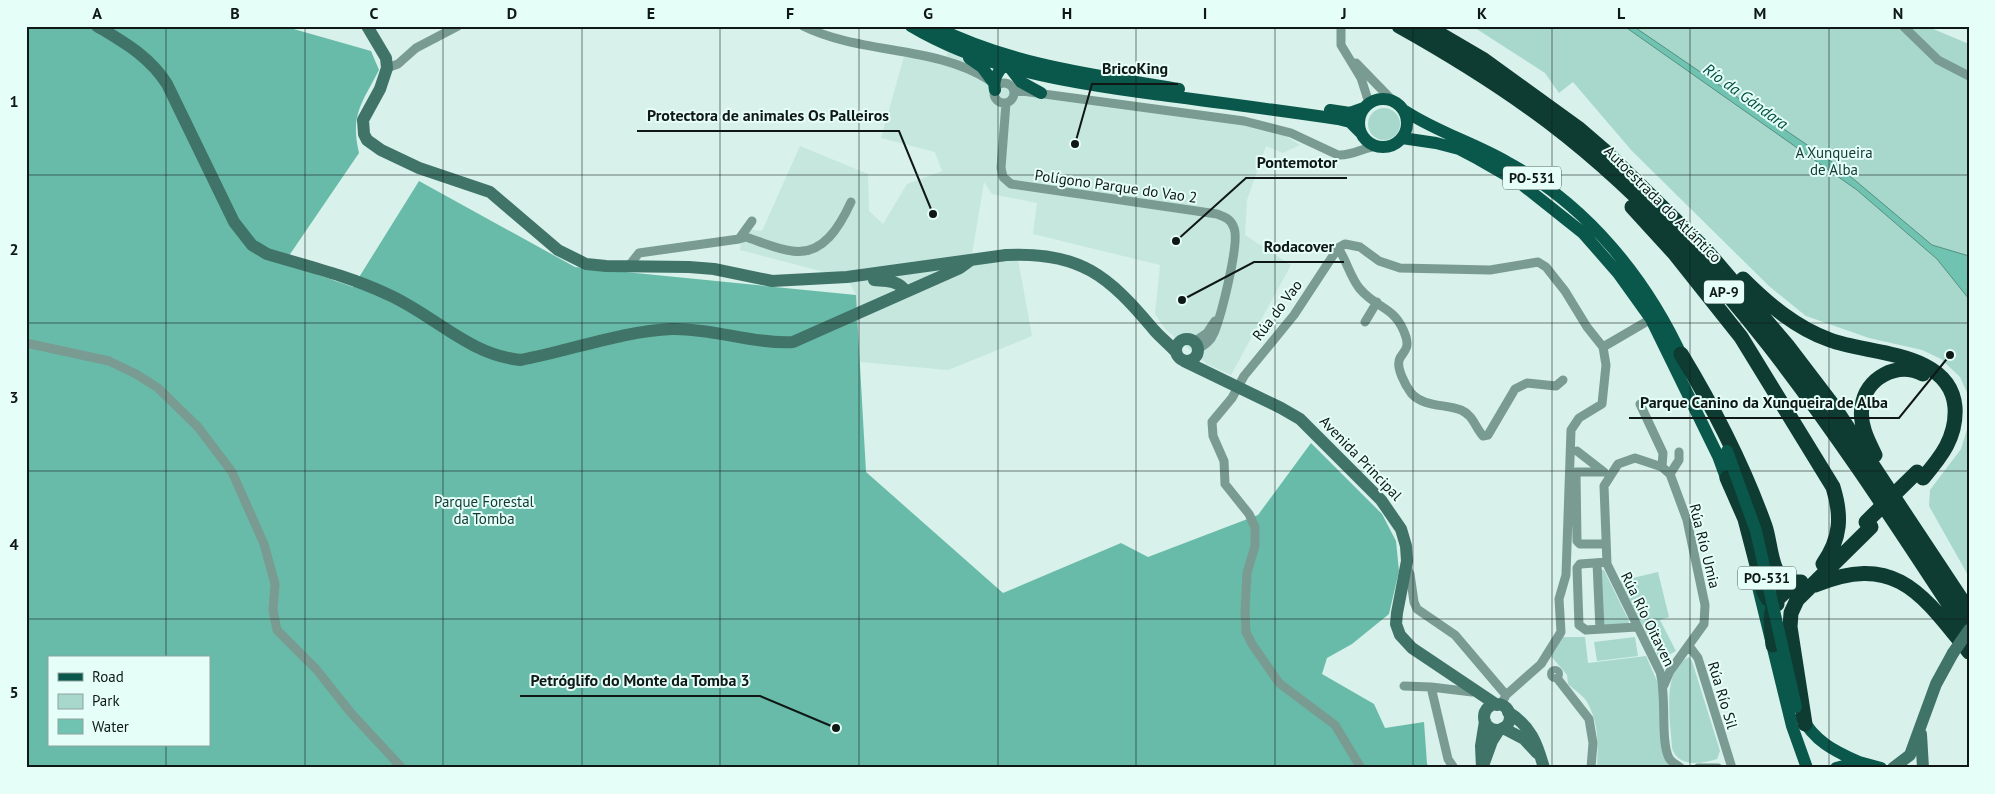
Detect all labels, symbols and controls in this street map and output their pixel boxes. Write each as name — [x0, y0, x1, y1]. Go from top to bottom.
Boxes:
text: A — [92, 3, 102, 23]
text: B — [230, 3, 240, 23]
text: C — [370, 3, 379, 23]
text: D — [507, 3, 517, 23]
text: E — [647, 3, 655, 23]
text: F — [786, 3, 794, 23]
text: G — [923, 3, 933, 23]
text: H — [1062, 3, 1072, 23]
text: I — [1203, 3, 1207, 23]
text: J — [1340, 3, 1347, 23]
text: K — [1477, 3, 1487, 23]
text: L — [1617, 3, 1626, 23]
text: M — [1754, 3, 1766, 23]
text: N — [1893, 3, 1903, 23]
callout: BricoKing — [1092, 53, 1178, 84]
text: BricoKing — [1102, 58, 1168, 78]
water label: Río da Gándara — [1700, 59, 1792, 134]
text: 1 — [9, 91, 19, 111]
callout: Protectora de animales Os Palleiros — [637, 100, 899, 131]
text: Protectora de animales Os Palleiros — [647, 105, 889, 125]
street label: Autoestrada do Atlántico — [1601, 142, 1725, 266]
park label: A Xunqueira de Alba — [1795, 143, 1873, 179]
callout: Pontemotor — [1246, 147, 1347, 178]
text: Pontemotor — [1257, 152, 1338, 172]
street label: Polígono Parque do Vao 2 — [1034, 165, 1198, 207]
road number: PO-531 — [1503, 167, 1561, 190]
callout: Rodacover — [1254, 231, 1344, 262]
text: Rodacover — [1264, 236, 1335, 256]
text: 2 — [9, 239, 19, 259]
street label: Rúa do Vao — [1248, 276, 1306, 344]
road number: AP-9 — [1704, 280, 1744, 304]
text: 3 — [9, 387, 19, 407]
callout: Parque Canino da Xunqueira de Alba — [1629, 387, 1899, 418]
text: Parque Canino da Xunqueira de Alba — [1640, 392, 1888, 412]
street label: Avenida Principal — [1316, 412, 1407, 505]
park label: Parque Forestal da Tomba — [434, 492, 535, 528]
street label: Rúa Río Umia — [1685, 502, 1725, 590]
text: 4 — [9, 534, 19, 554]
road number: PO-531 — [1738, 566, 1796, 590]
street label: Rúa Río Oitaven — [1617, 569, 1679, 669]
legend — [48, 656, 210, 746]
street label: Rúa Río Sil — [1704, 659, 1742, 732]
callout: Petróglifo do Monte da Tomba 3 — [520, 665, 760, 696]
text: Road — [92, 667, 124, 686]
text: Petróglifo do Monte da Tomba 3 — [530, 670, 750, 690]
text: 5 — [9, 682, 19, 702]
text: Park — [92, 691, 120, 710]
text: Water — [92, 717, 129, 736]

